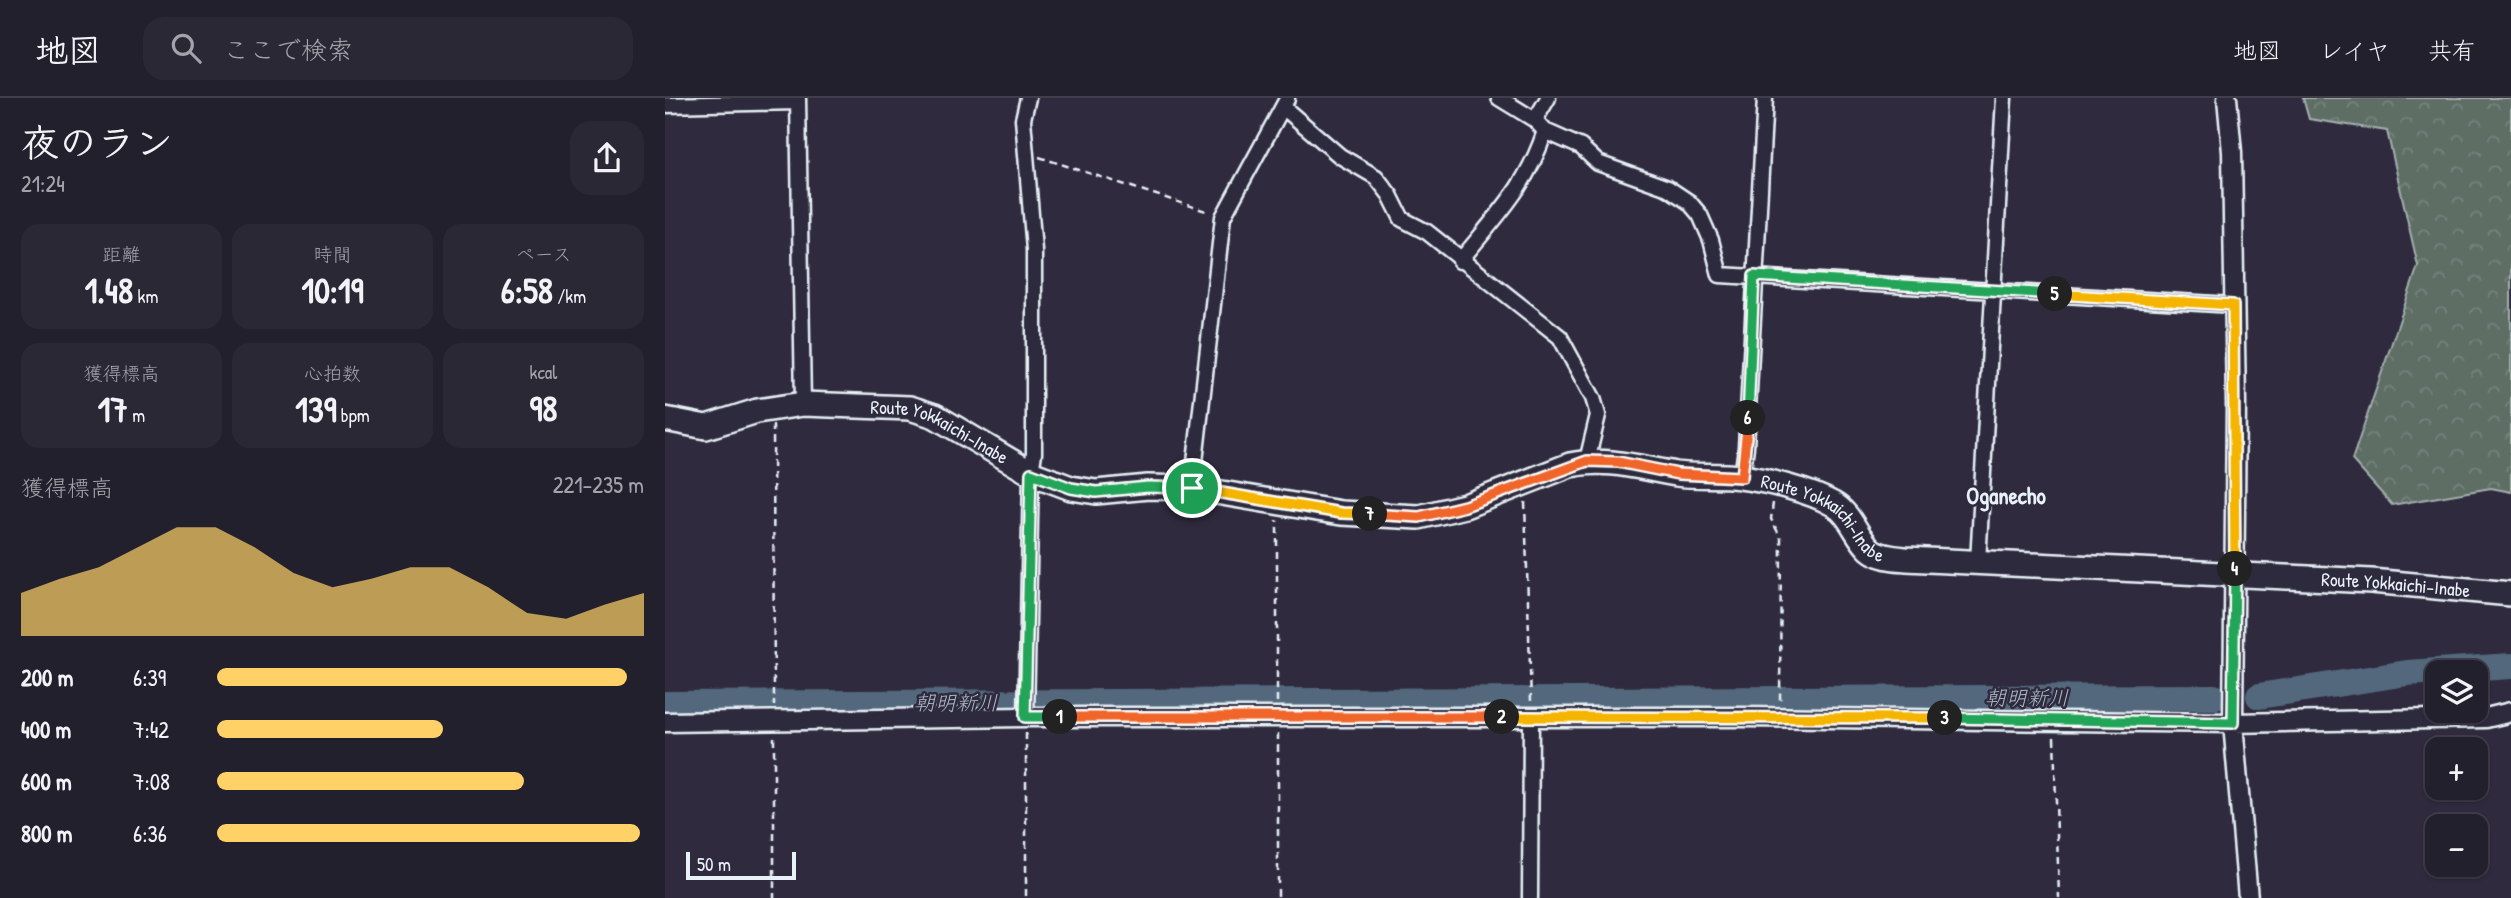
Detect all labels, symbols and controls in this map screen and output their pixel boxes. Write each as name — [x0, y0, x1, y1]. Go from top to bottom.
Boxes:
search box — [143, 17, 633, 80]
text: 地図 — [35, 28, 101, 72]
icon: search — [167, 29, 205, 67]
text: ここで検索 — [223, 32, 353, 67]
text: 地図 — [2233, 34, 2281, 66]
text: レイヤ — [2319, 34, 2390, 66]
text: 共有 — [2428, 34, 2476, 66]
text: 夜のラン — [21, 116, 173, 168]
button: share — [570, 121, 644, 195]
text: 21:24 — [21, 168, 65, 199]
text: 距離 — [102, 241, 141, 267]
text: 時間 — [313, 241, 352, 267]
text: ペース — [516, 241, 571, 267]
text: 1.48 — [85, 267, 133, 314]
text: 10:19 — [301, 267, 364, 314]
text: 6:58 — [501, 267, 553, 314]
pin: 5 — [2037, 276, 2073, 312]
text: 5 — [2050, 280, 2059, 306]
text: km — [133, 283, 158, 309]
text: /km — [553, 283, 586, 309]
text: kcal — [530, 359, 557, 385]
text: 獲得標高 — [83, 360, 160, 386]
text: 心拍数 — [304, 360, 361, 386]
text: 98 — [529, 385, 558, 432]
text: 17 — [98, 386, 128, 433]
text: 139 — [295, 386, 336, 433]
street label: Route Yokkaichi-Inabe — [870, 394, 1014, 470]
pin: 6 — [1731, 400, 1765, 436]
text: m — [128, 402, 145, 428]
text: bpm — [336, 402, 370, 428]
text: 6 — [1744, 404, 1751, 430]
pin — [1162, 458, 1222, 518]
street label: Route Yokkaichi-Inabe — [1759, 468, 1888, 568]
text: 221–235 m — [553, 469, 644, 500]
icon: arrive — [1173, 469, 1211, 507]
text: 獲得標高 — [21, 472, 113, 503]
district label: Oganecho — [1966, 480, 2046, 512]
pin: 7 — [1353, 496, 1387, 532]
text: 7 — [1365, 500, 1374, 526]
pin: 4 — [2217, 552, 2253, 587]
text: 4 — [2231, 555, 2238, 581]
street label: Route Yokkaichi-Inabe — [2321, 566, 2472, 603]
map controls — [2425, 660, 2488, 877]
button: layers — [2425, 660, 2488, 723]
text: 200 m — [21, 662, 73, 693]
text: 6:39 — [133, 662, 166, 693]
water label: 朝明新川 — [1985, 683, 2069, 712]
water label: 朝明新川 — [914, 688, 998, 717]
pin: 1 — [1043, 700, 1077, 734]
pin: 2 — [1485, 700, 1519, 734]
pin: 3 — [1927, 700, 1963, 736]
text: 1 — [1056, 703, 1063, 729]
text: 2 — [1497, 703, 1506, 729]
text: 3 — [1940, 704, 1949, 730]
text: 400 m — [21, 714, 71, 745]
text: 7:42 — [133, 714, 169, 745]
button: + — [2425, 737, 2488, 800]
text: 600 m — [21, 766, 72, 797]
text: 7:08 — [133, 766, 170, 797]
button: − — [2425, 814, 2488, 877]
text: 800 m — [21, 818, 73, 849]
text: 6:36 — [133, 818, 167, 849]
scale bar — [686, 849, 796, 881]
text: 50 m — [697, 851, 731, 877]

